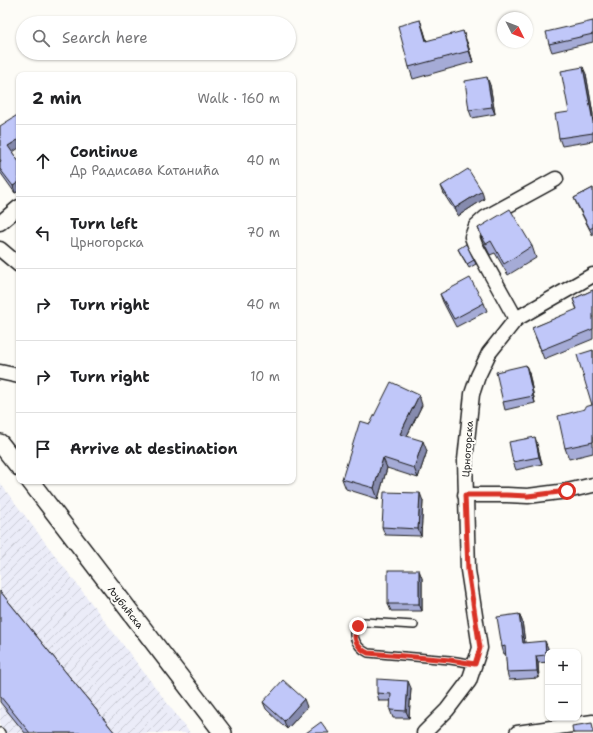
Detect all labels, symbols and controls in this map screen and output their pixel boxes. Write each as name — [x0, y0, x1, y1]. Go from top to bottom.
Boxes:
north arrow — [497, 12, 533, 48]
search box — [16, 16, 296, 60]
icon: search — [30, 27, 52, 49]
text: Search here — [62, 28, 148, 48]
text: 2 min — [32, 87, 82, 109]
text: Walk · 160 m — [198, 90, 280, 107]
text: Continue — [70, 142, 138, 162]
icon: ahead — [32, 150, 54, 172]
text: 40 m — [246, 152, 280, 169]
text: Др Радисава Катанића — [70, 162, 219, 179]
text: Turn left — [70, 214, 138, 234]
icon: left — [32, 222, 54, 244]
text: 70 m — [246, 224, 280, 241]
text: Црногорска — [70, 234, 144, 251]
icon: right — [32, 294, 54, 316]
text: Turn right — [70, 295, 150, 315]
text: 40 m — [246, 296, 280, 313]
icon: right — [32, 366, 54, 388]
text: Turn right — [70, 367, 150, 387]
text: 10 m — [250, 368, 280, 385]
street label: Црногорска — [459, 420, 476, 478]
icon: arrive — [32, 438, 54, 460]
text: Arrive at destination — [70, 439, 238, 459]
route start — [558, 482, 576, 500]
street label: Љубићска — [105, 583, 147, 632]
route end — [349, 617, 367, 635]
map controls — [545, 649, 581, 721]
button: + — [545, 649, 581, 685]
button: − — [545, 685, 581, 721]

